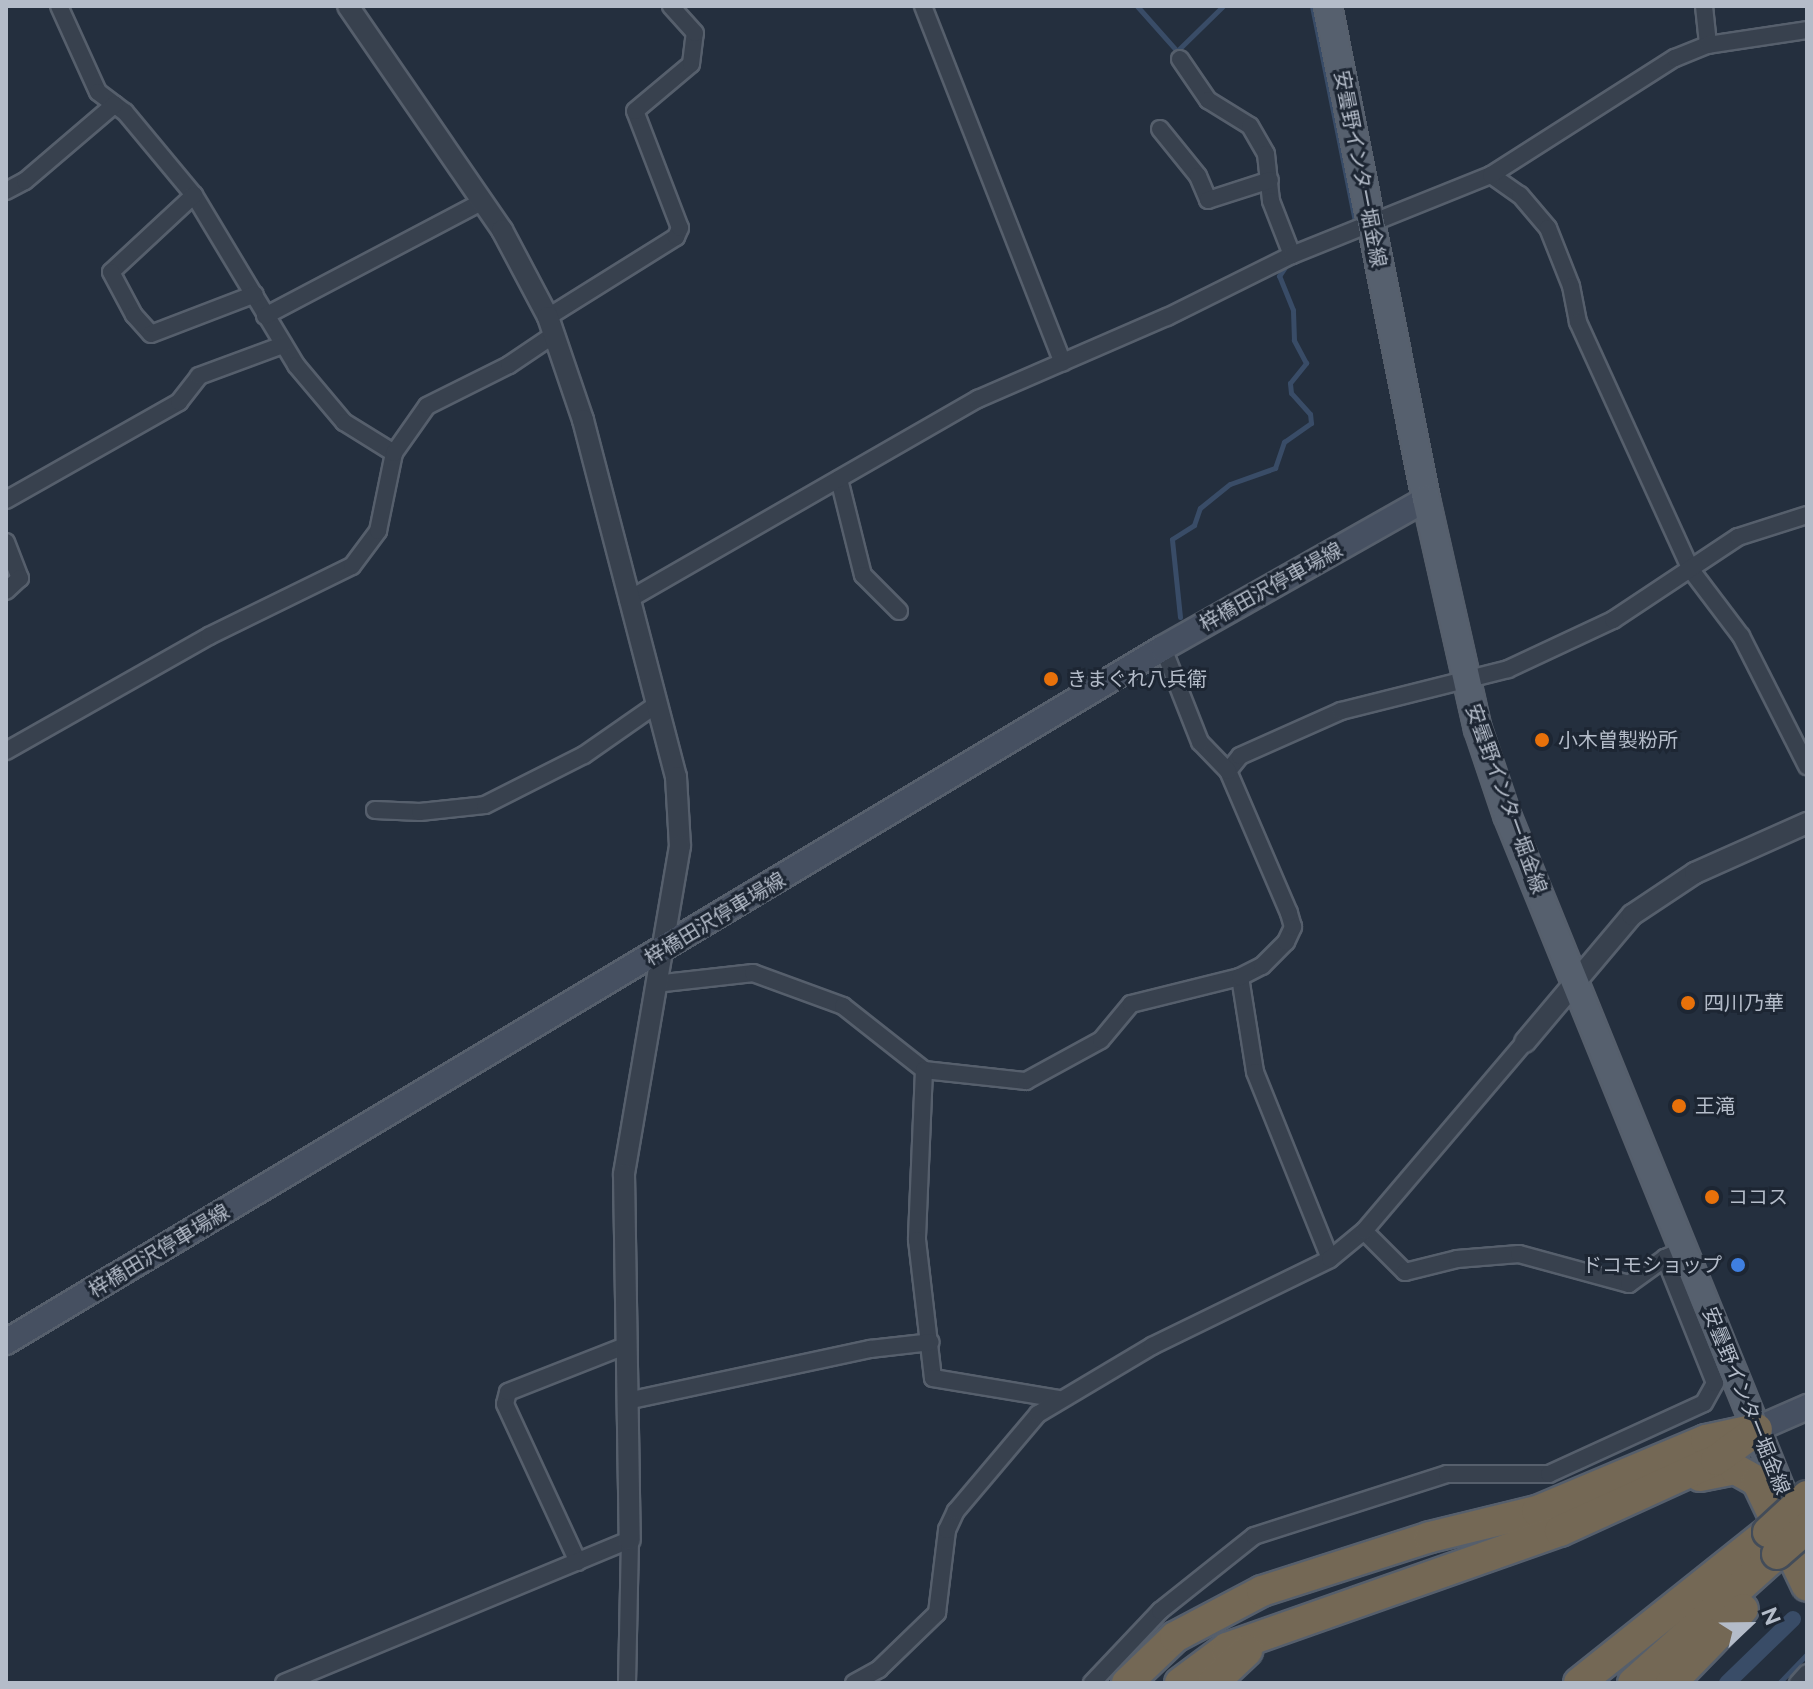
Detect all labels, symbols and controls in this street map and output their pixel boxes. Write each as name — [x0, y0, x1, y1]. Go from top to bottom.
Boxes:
street label: 安曇野インター堀金線 — [1329, 69, 1391, 269]
street label: 梓橋田沢停車場線 — [1195, 538, 1347, 636]
place label: きまぐれ八兵衛 — [1067, 667, 1207, 691]
marker: きまぐれ八兵衛 — [1042, 670, 1060, 688]
street label: 安曇野インター堀金線 — [1461, 701, 1551, 897]
place label: 小木曽製粉所 — [1558, 728, 1678, 752]
marker: 小木曽製粉所 — [1533, 731, 1551, 749]
street label: 梓橋田沢停車場線 — [640, 868, 790, 970]
place label: 四川乃華 — [1704, 991, 1784, 1015]
marker: 四川乃華 — [1679, 994, 1697, 1012]
place label: 王滝 — [1695, 1094, 1735, 1118]
marker: 王滝 — [1670, 1097, 1688, 1115]
place label: ココス — [1728, 1185, 1788, 1209]
marker: ココス — [1703, 1188, 1721, 1206]
street label: 梓橋田沢停車場線 — [84, 1200, 234, 1302]
place label: ドコモショップ — [1582, 1253, 1722, 1277]
marker: ドコモショップ — [1729, 1256, 1747, 1274]
street label: 安曇野インター堀金線 — [1697, 1304, 1795, 1498]
north arrow — [1709, 1585, 1789, 1665]
text: N — [1756, 1603, 1786, 1629]

